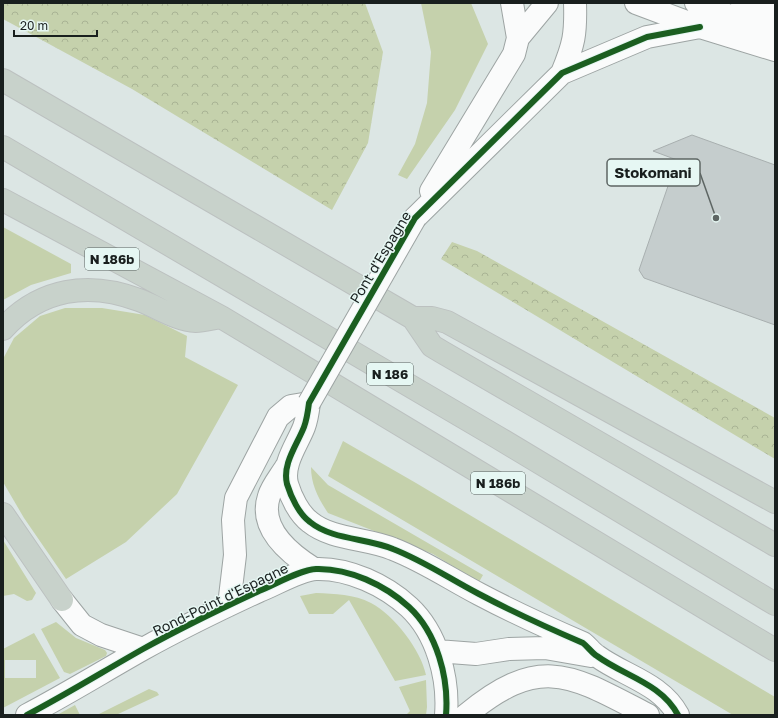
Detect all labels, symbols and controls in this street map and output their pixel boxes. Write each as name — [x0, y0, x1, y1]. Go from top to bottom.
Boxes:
scale bar — [14, 12, 97, 38]
text: 20 m — [20, 18, 48, 33]
callout: Stokomani — [607, 159, 700, 186]
text: Stokomani — [614, 163, 692, 181]
street label: Pont d'Espagne — [346, 208, 414, 306]
road number: N 186b — [85, 248, 139, 270]
road number: N 186 — [367, 363, 413, 385]
road number: N 186b — [471, 472, 525, 494]
street label: Rond-Point d'Espagne — [149, 559, 291, 639]

